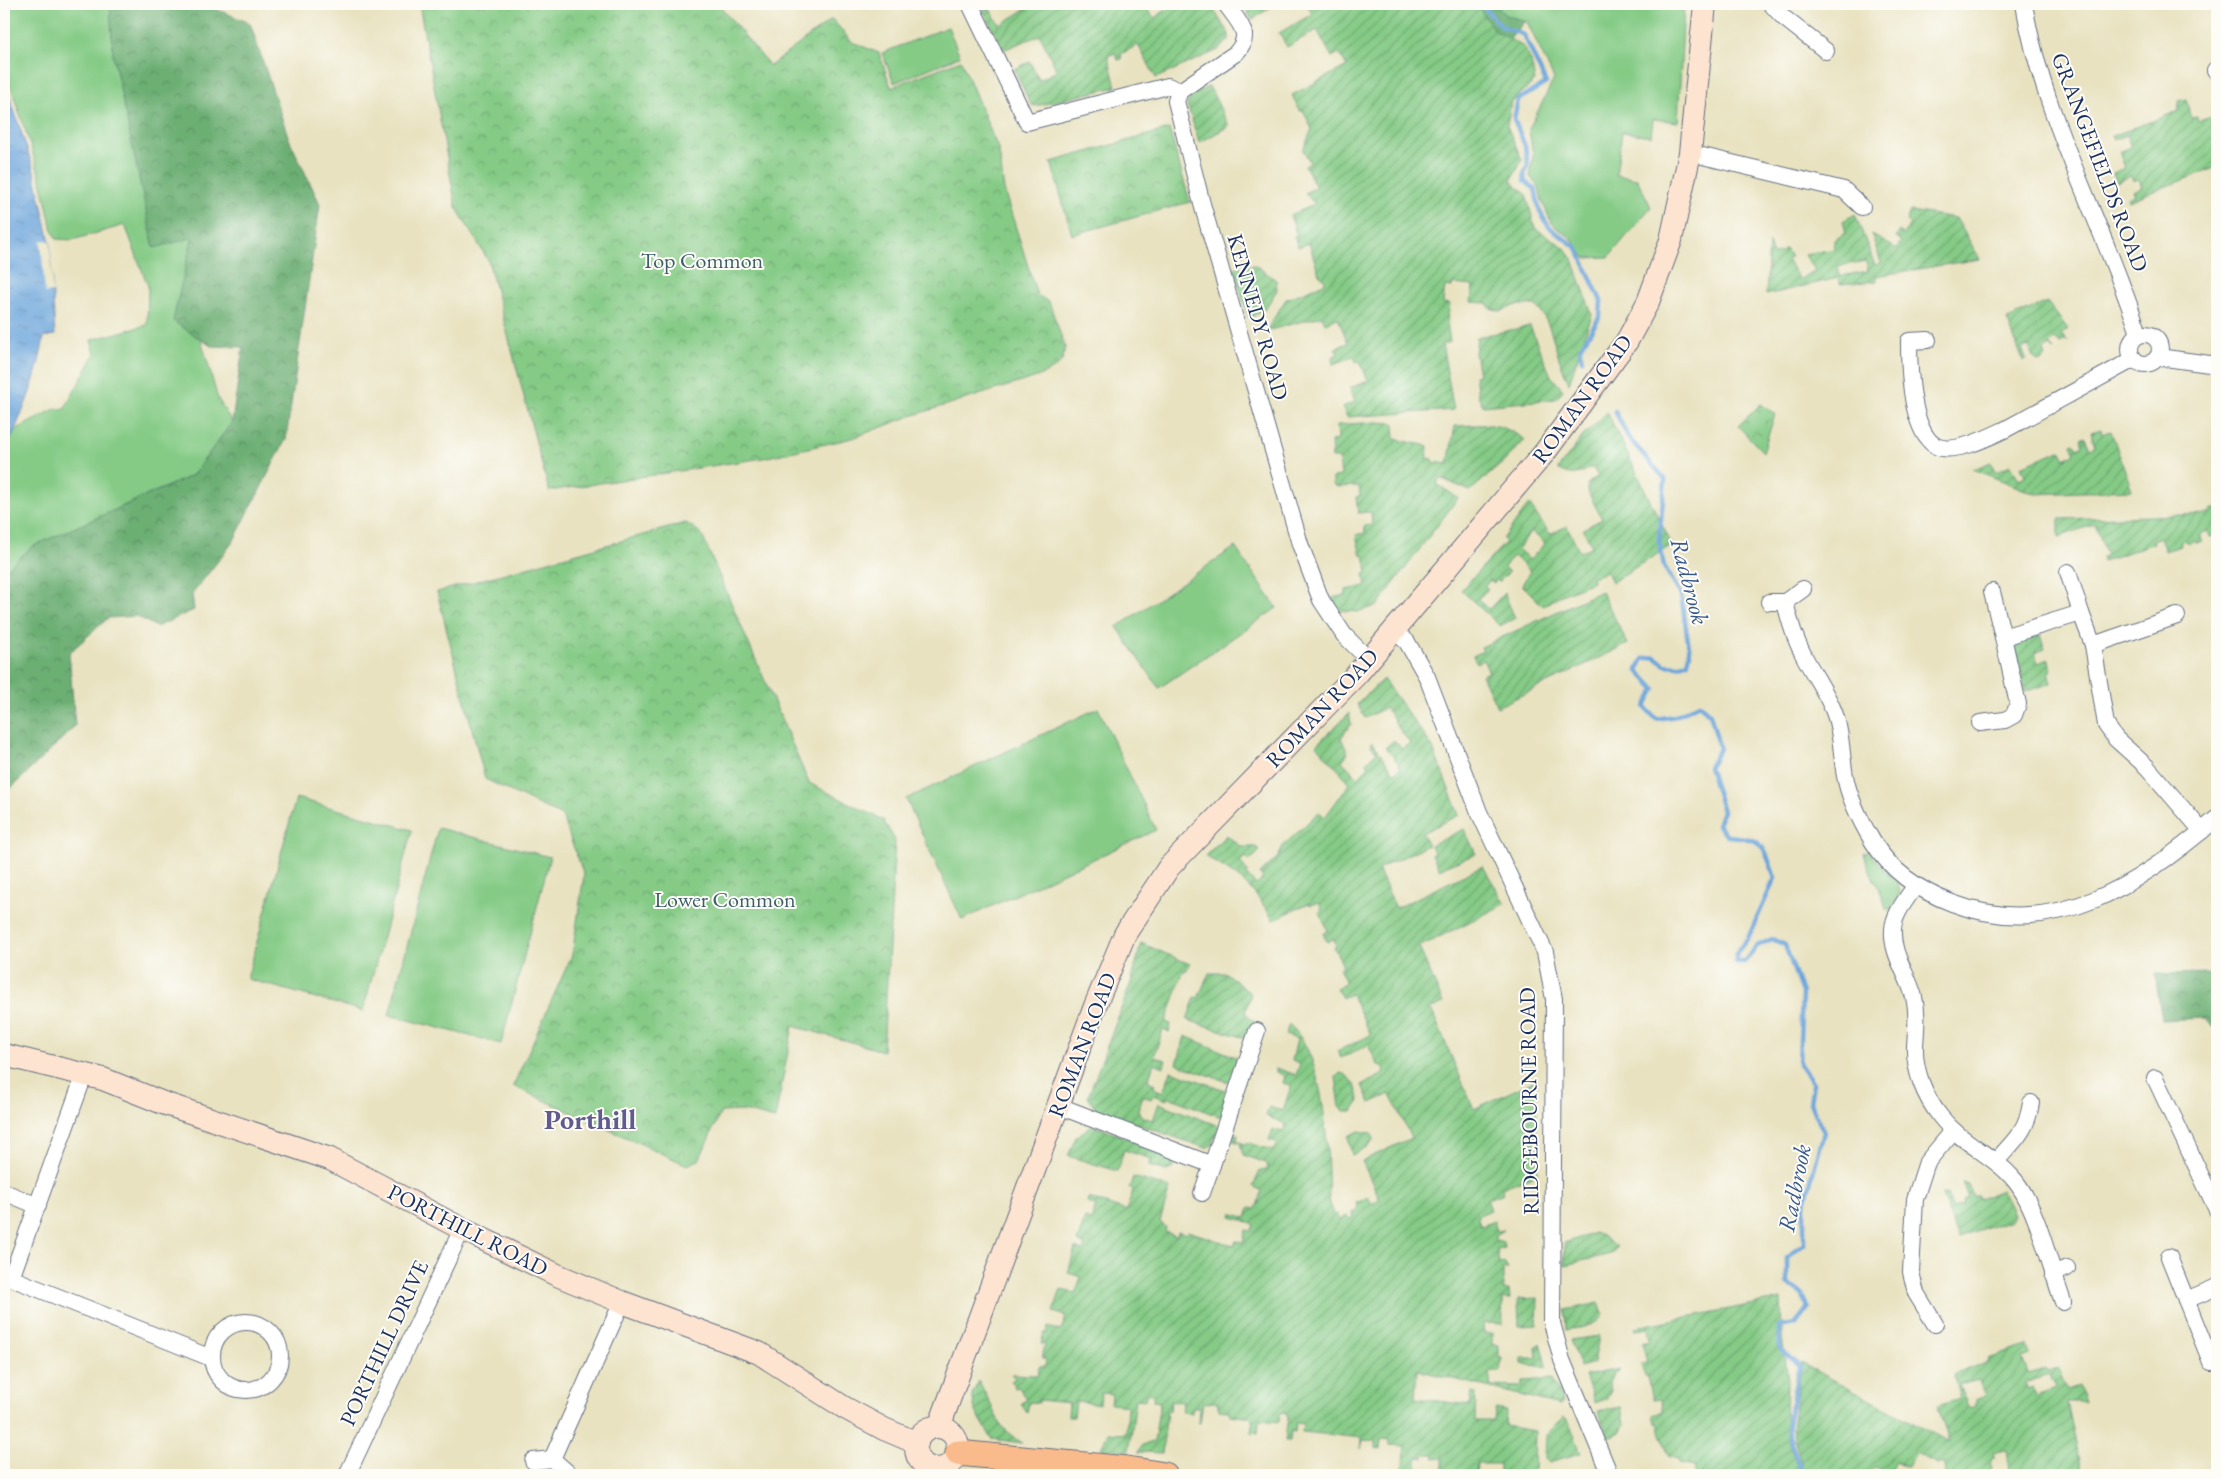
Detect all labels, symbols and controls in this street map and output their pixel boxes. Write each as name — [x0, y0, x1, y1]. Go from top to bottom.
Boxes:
street label: GRANGEFIELDS ROAD — [2045, 48, 2155, 276]
street label: KENNEDY ROAD — [1220, 231, 1296, 403]
park label: Top Common — [641, 246, 764, 275]
street label: ROMAN ROAD — [1525, 329, 1639, 469]
water label: Radbrook — [1664, 534, 1716, 628]
street label: ROMAN ROAD — [1259, 642, 1385, 774]
park label: Lower Common — [654, 885, 796, 914]
street label: ROMAN ROAD — [1041, 968, 1123, 1122]
street label: RIDGEBOURNE ROAD — [1513, 987, 1545, 1215]
district label: Porthill — [544, 1101, 636, 1137]
water label: Radbrook — [1770, 1141, 1818, 1235]
street label: PORTHILL ROAD — [383, 1177, 553, 1283]
street label: PORTHILL DRIVE — [333, 1256, 435, 1430]

